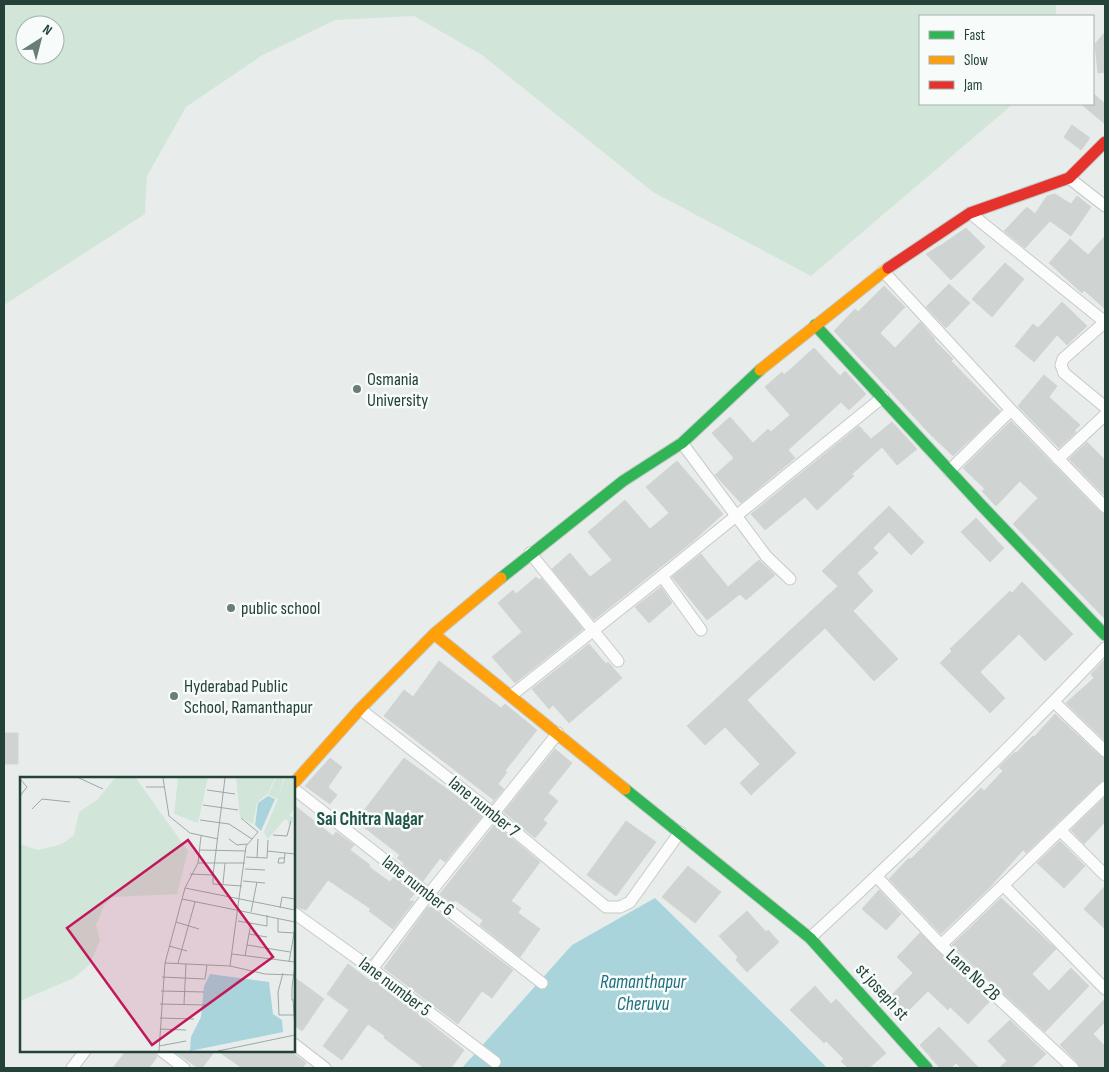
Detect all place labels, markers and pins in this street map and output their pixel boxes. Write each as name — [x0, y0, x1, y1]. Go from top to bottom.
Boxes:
place label: Osmania University — [367, 369, 428, 411]
marker: Osmania University — [351, 383, 363, 395]
place label: public school — [241, 598, 320, 619]
marker: public school — [225, 602, 237, 614]
place label: Hyderabad Public School, Ramanthapur — [184, 676, 313, 718]
marker: Hyderabad Public School, Ramanthapur — [168, 690, 180, 702]

